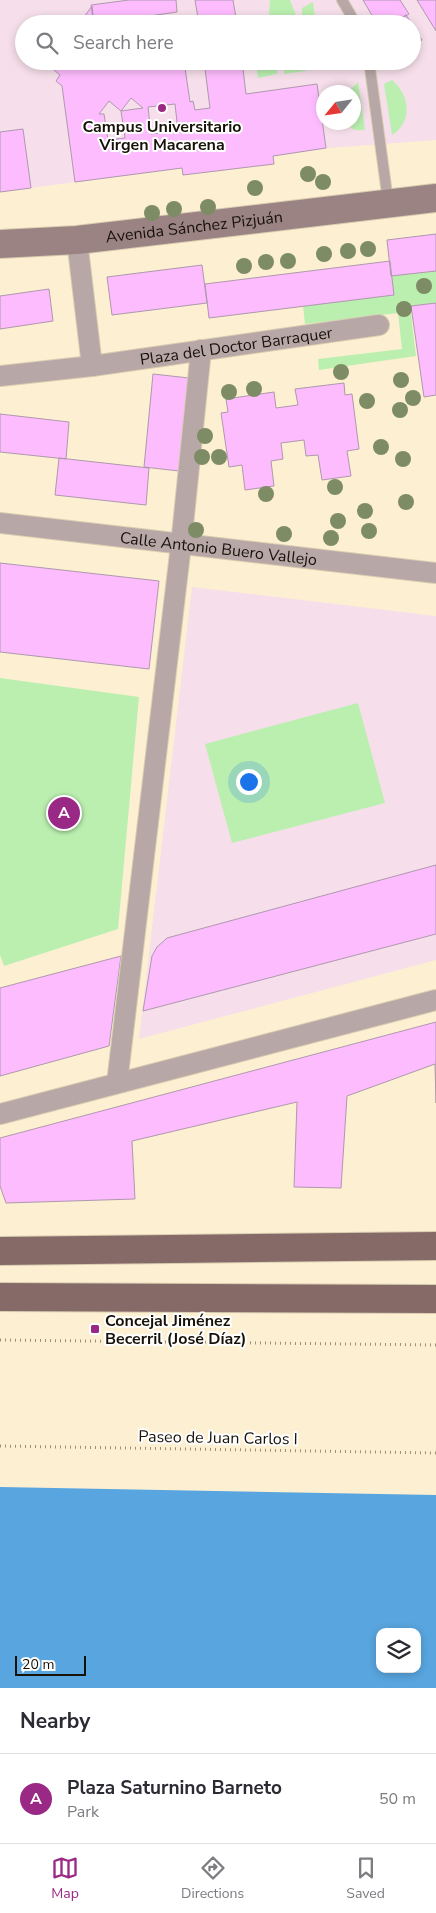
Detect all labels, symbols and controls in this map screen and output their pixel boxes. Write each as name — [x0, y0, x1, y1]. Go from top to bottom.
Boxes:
search box — [15, 15, 421, 70]
icon: search — [33, 29, 61, 57]
text: Search here — [73, 30, 174, 56]
north arrow — [316, 85, 361, 130]
marker: Campus Universitario Virgen Macarena — [156, 102, 168, 114]
place label: Campus Universitario Virgen Macarena — [82, 116, 242, 156]
street label: Avenida Sánchez Pizjuán — [104, 206, 284, 249]
street label: Plaza del Doctor Barraquer — [138, 322, 334, 371]
street label: Calle Antonio Buero Vallejo — [119, 527, 318, 571]
your location — [236, 769, 262, 795]
pin: A — [48, 794, 80, 832]
place label: Concejal Jiménez Becerril (José Díaz) — [105, 1310, 247, 1350]
marker: Concejal Jiménez Becerril (José Díaz) — [89, 1323, 101, 1335]
street label: Paseo de Juan Carlos I — [138, 1426, 298, 1450]
map controls — [376, 1628, 421, 1673]
button: layers — [376, 1628, 421, 1673]
scale bar — [15, 1653, 86, 1676]
text: 20 m — [22, 1655, 54, 1674]
text: Nearby — [20, 1707, 90, 1735]
text: Plaza Saturnino Barneto — [67, 1775, 282, 1801]
text: A — [30, 1788, 42, 1810]
text: 50 m — [379, 1788, 416, 1810]
text: Park — [67, 1801, 99, 1823]
tab: Map — [51, 1854, 79, 1903]
tab: Directions — [181, 1854, 244, 1903]
tab: Saved — [346, 1854, 385, 1903]

